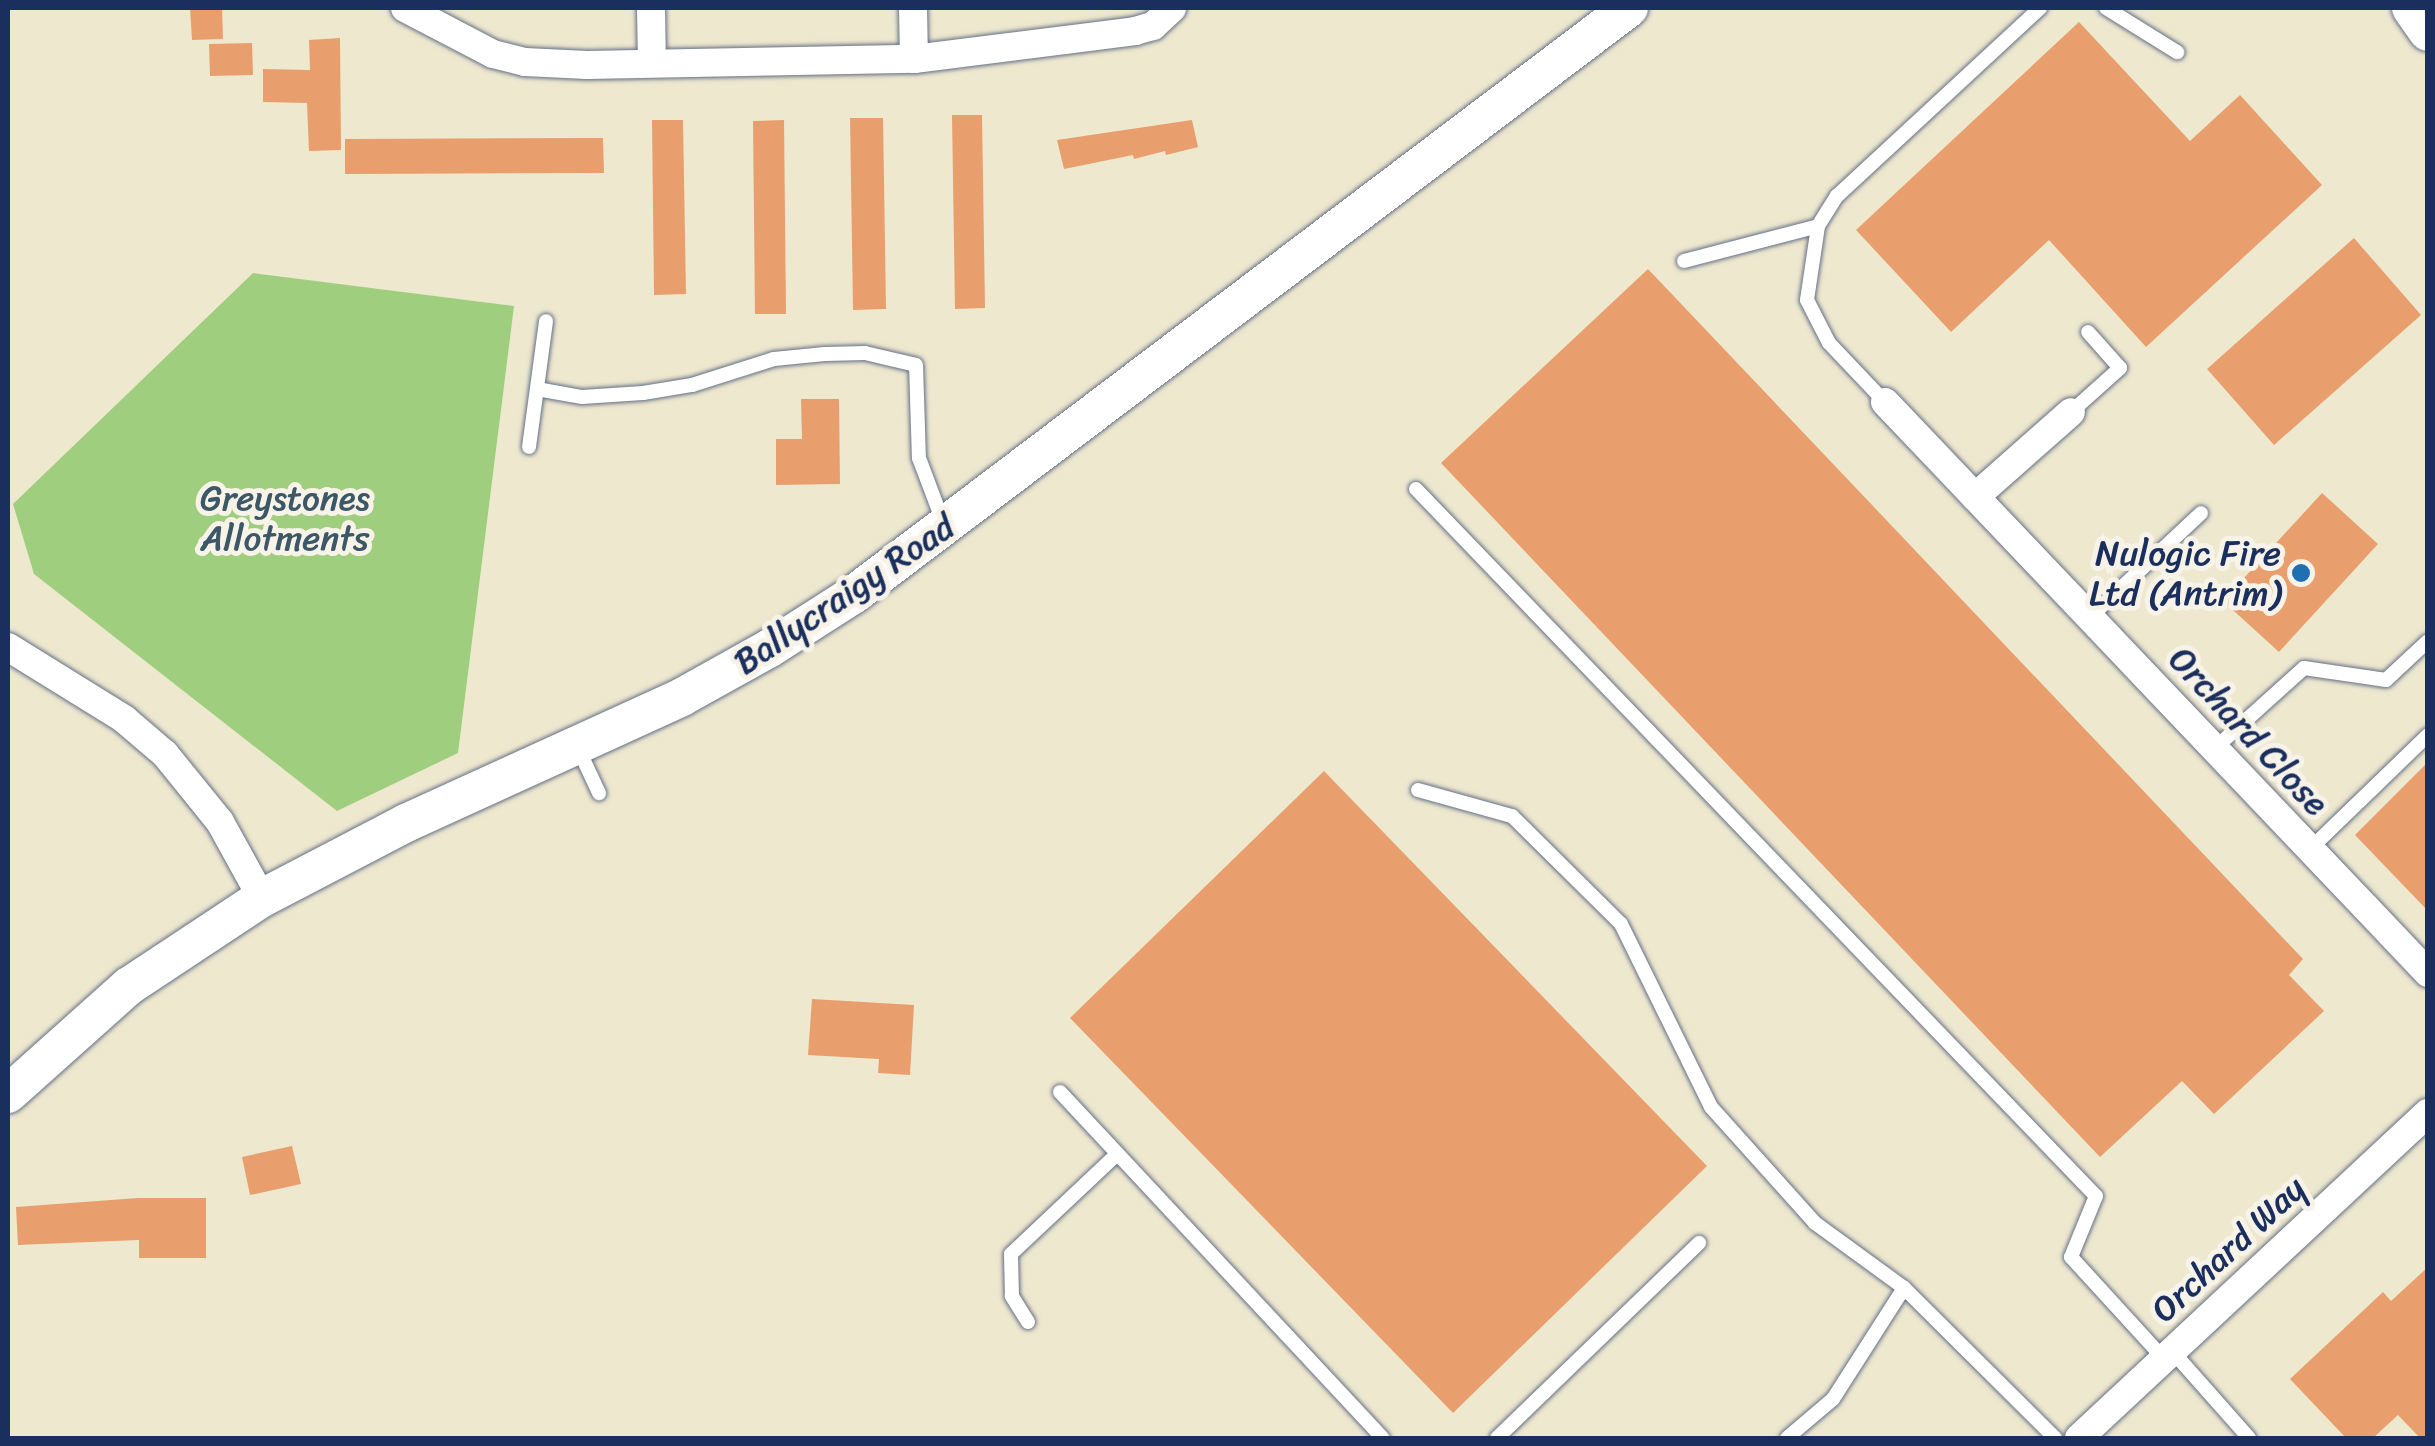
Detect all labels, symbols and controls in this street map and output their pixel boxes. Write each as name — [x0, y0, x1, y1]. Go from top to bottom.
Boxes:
park label: Greystones Allotments — [200, 477, 370, 559]
street label: Ballycraigy Road — [726, 505, 962, 683]
place label: Nulogic Fire Ltd (Antrim) — [2089, 532, 2281, 614]
marker: Nulogic Fire Ltd (Antrim) — [2290, 562, 2312, 584]
street label: Orchard Close — [2160, 638, 2338, 824]
street label: Orchard Way — [2142, 1167, 2314, 1331]

